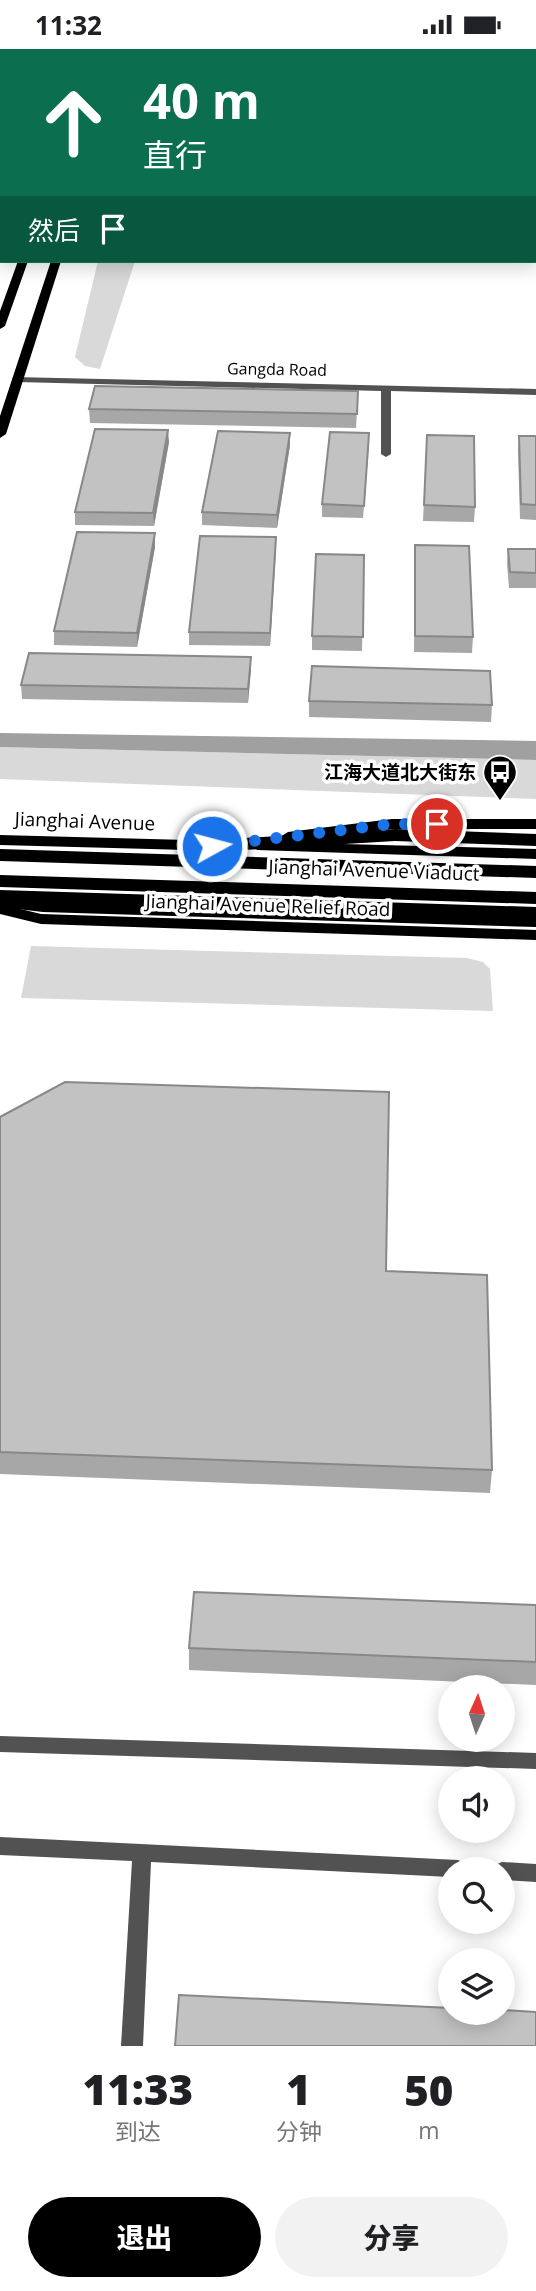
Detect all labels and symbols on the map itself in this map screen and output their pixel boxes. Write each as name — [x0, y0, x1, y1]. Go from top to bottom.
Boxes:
street label: Gangda Road — [227, 357, 327, 381]
bus stop icon: 江海大道北大街东 — [481, 753, 519, 802]
place label: 江海大道北大街东 — [324, 759, 476, 785]
pin — [407, 794, 467, 854]
street label: Jianghai Avenue — [12, 805, 156, 836]
position arrow — [175, 809, 249, 883]
street label: Jianghai Avenue Viaduct — [266, 853, 480, 887]
street label: Jianghai Avenue Relief Road — [143, 888, 391, 922]
north arrow — [438, 1675, 514, 1752]

